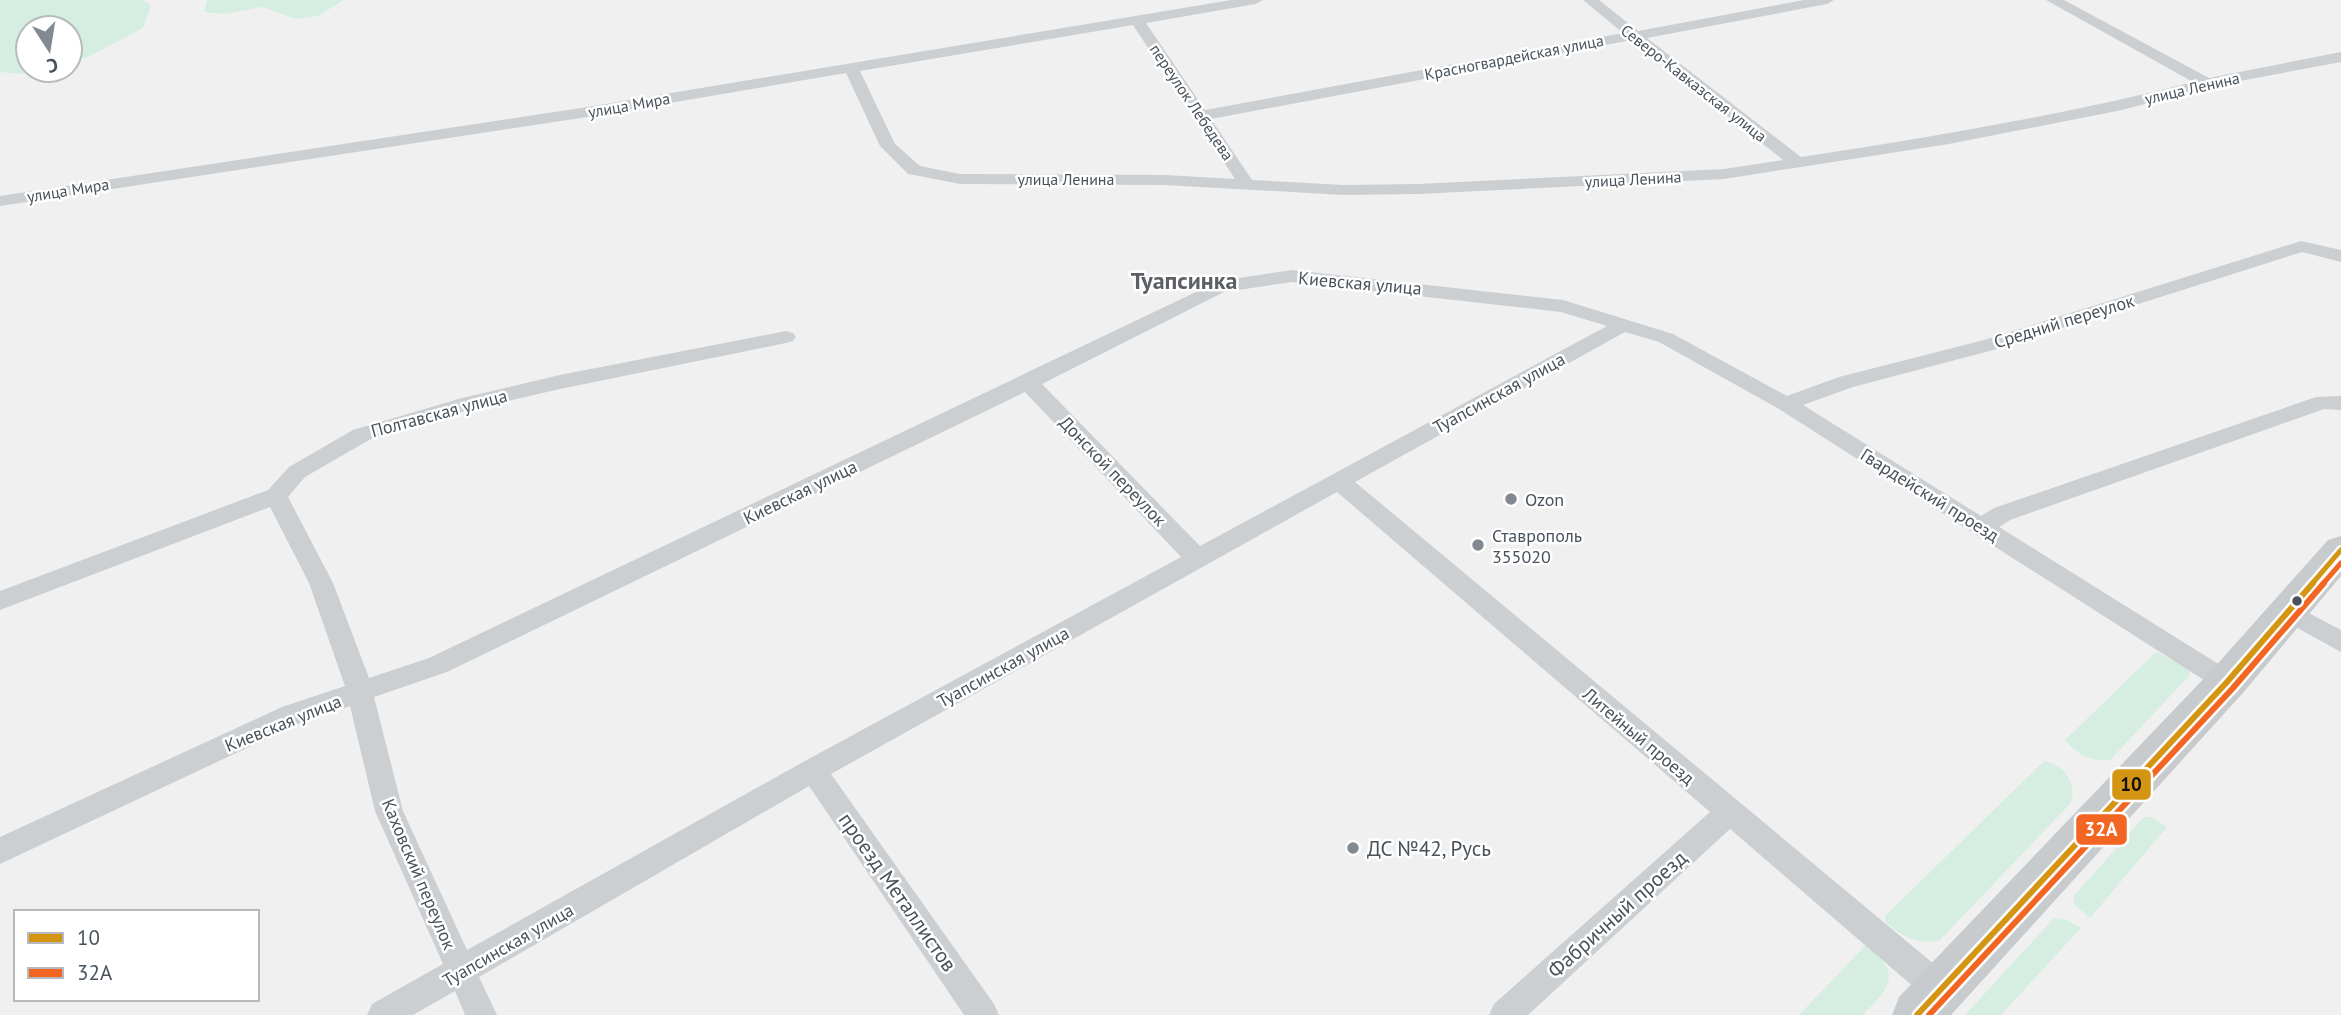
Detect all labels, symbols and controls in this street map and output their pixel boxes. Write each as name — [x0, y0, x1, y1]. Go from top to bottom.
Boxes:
north arrow — [14, 14, 84, 84]
street label: Северо-Кавказская улица — [1617, 20, 1771, 146]
street label: Красногвардейская улица — [1423, 30, 1605, 84]
street label: переулок Лебедева — [1146, 40, 1238, 164]
text: С — [44, 53, 60, 79]
street label: улица Ленина — [2143, 67, 2241, 109]
street label: улица Мира — [586, 88, 672, 122]
street label: улица Ленина — [1584, 166, 1682, 192]
street label: улица Ленина — [1018, 169, 1114, 189]
street label: улица Мира — [25, 174, 111, 206]
district label: Туапсинка — [1131, 265, 1237, 296]
street label: Киевская улица — [1297, 266, 1423, 300]
street label: Средний переулок — [1991, 289, 2137, 353]
street label: Туапсинская улица — [1429, 347, 1569, 439]
street label: Полтавская улица — [368, 384, 510, 442]
street label: Донской переулок — [1055, 411, 1172, 531]
street label: Гвардейский проезд — [1856, 443, 2004, 547]
street label: Киевская улица — [739, 455, 861, 529]
place label: Ozon — [1525, 488, 1564, 511]
marker: Ozon — [1503, 491, 1519, 507]
place label: Ставрополь 355020 — [1492, 524, 1582, 568]
marker: Ставрополь 355020 — [1470, 537, 1486, 553]
unlabelled marker — [2290, 594, 2304, 608]
street label: Туапсинская улица — [933, 621, 1073, 713]
street label: Литейный проезд — [1578, 682, 1700, 790]
street label: Киевская улица — [221, 689, 345, 757]
line badge: 10 — [2111, 768, 2152, 801]
text: 10 — [2120, 772, 2142, 796]
street label: Каховский переулок — [377, 795, 461, 953]
street label: проезд Металлистов — [833, 807, 963, 977]
line badge: 32A — [2075, 813, 2128, 846]
text: 32A — [2084, 817, 2118, 841]
place label: ДС №42, Русь — [1367, 835, 1491, 862]
marker: ДС №42, Русь — [1345, 840, 1361, 856]
street label: Фабричный проезд — [1542, 844, 1692, 984]
street label: Туапсинская улица — [439, 898, 577, 992]
legend — [14, 910, 259, 1001]
text: 10 — [77, 924, 100, 951]
text: 32A — [77, 959, 113, 986]

